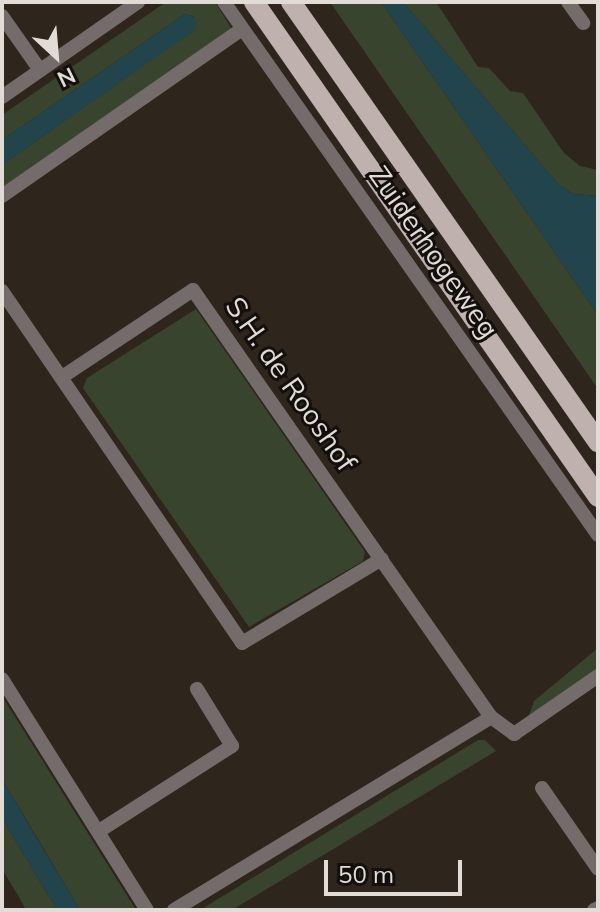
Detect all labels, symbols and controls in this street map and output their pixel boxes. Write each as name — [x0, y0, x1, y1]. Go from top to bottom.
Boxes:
north arrow — [16, 16, 96, 96]
text: N — [53, 61, 80, 94]
street label: Zuiderhogeweg — [362, 160, 506, 344]
street label: S.H. de Rooshof — [219, 291, 363, 477]
scale bar — [328, 844, 466, 894]
text: 50 m — [338, 859, 394, 889]

